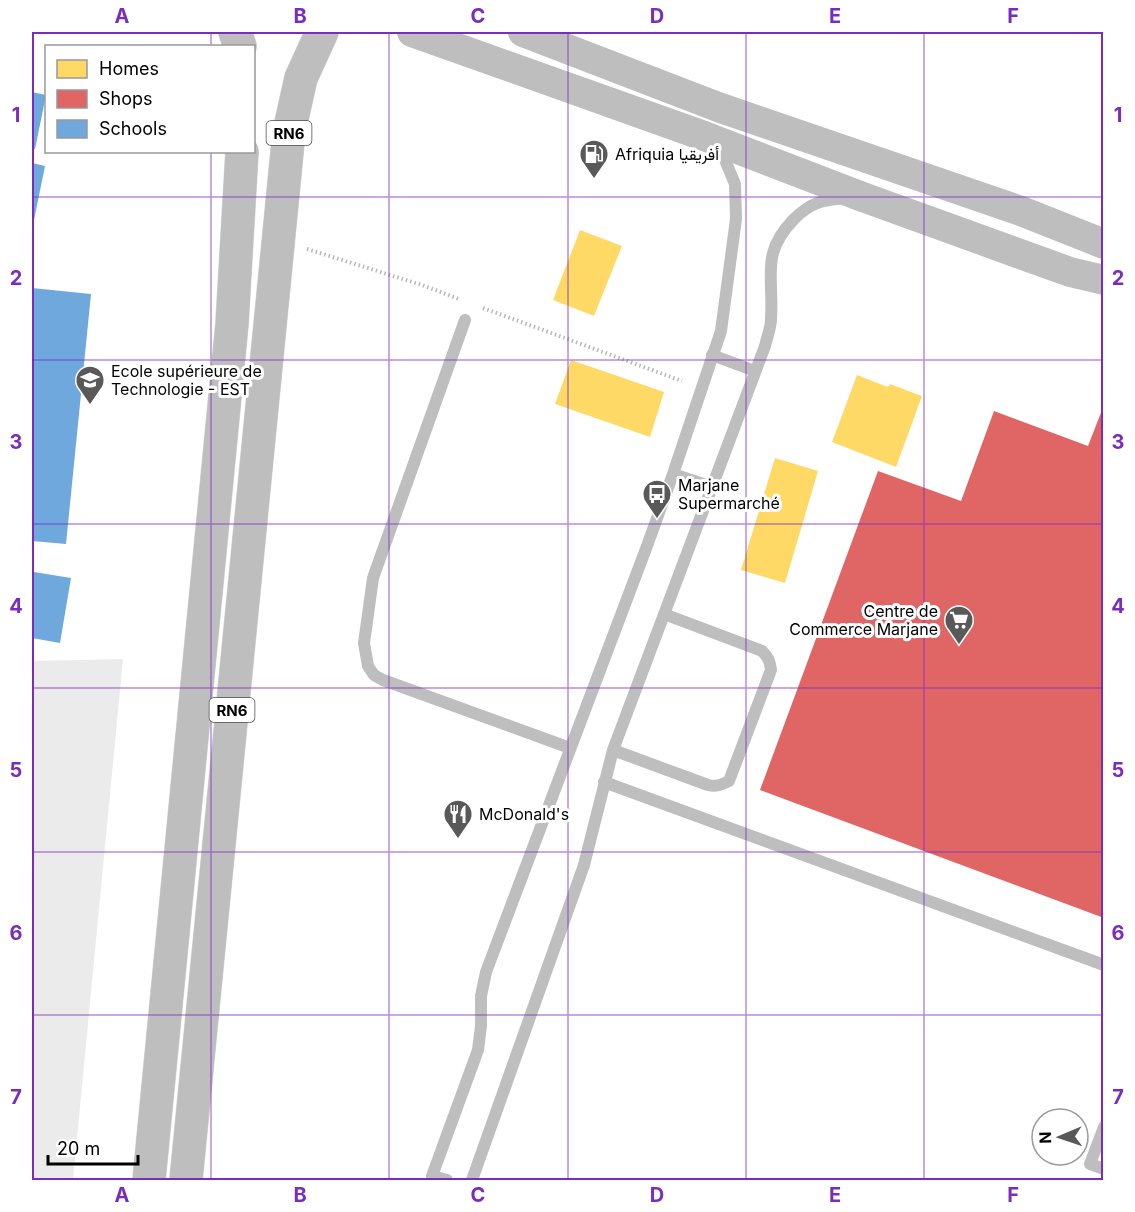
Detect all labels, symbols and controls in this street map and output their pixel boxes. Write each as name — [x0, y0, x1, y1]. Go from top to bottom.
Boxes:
text: A — [115, 4, 130, 28]
text: B — [293, 4, 307, 28]
text: C — [471, 4, 485, 28]
text: D — [650, 4, 664, 28]
text: E — [829, 4, 841, 28]
text: F — [1007, 4, 1019, 28]
legend — [45, 45, 255, 153]
text: Homes — [99, 58, 159, 79]
text: Shops — [99, 88, 153, 109]
text: 1 — [12, 103, 20, 127]
text: 1 — [1114, 103, 1122, 127]
text: Schools — [99, 118, 167, 139]
road number: RN6 — [266, 121, 312, 145]
fuel station icon: Afriquia أفريقيا — [578, 138, 610, 180]
place label: Afriquia أفريقيا — [615, 144, 719, 165]
text: 2 — [10, 266, 22, 290]
text: 2 — [1112, 266, 1124, 290]
place label: Ecole supérieure de Technologie - EST — [111, 361, 262, 399]
school or university icon: Ecole supérieure de Technologie - EST — [74, 364, 106, 406]
text: 3 — [10, 430, 22, 454]
text: 3 — [1112, 430, 1124, 454]
place label: Marjane Supermarché — [678, 475, 780, 513]
bus stop icon: Marjane Supermarché — [641, 478, 673, 520]
text: 4 — [9, 594, 23, 618]
text: 4 — [1111, 594, 1125, 618]
place label: Centre de Commerce Marjane — [789, 601, 938, 639]
supermarket icon: Centre de Commerce Marjane — [943, 604, 975, 646]
road number: RN6 — [210, 698, 254, 722]
text: 5 — [10, 758, 22, 782]
text: 5 — [1112, 758, 1124, 782]
restaurant icon: McDonald's — [442, 798, 474, 840]
place label: McDonald's — [479, 804, 569, 824]
text: 6 — [10, 921, 23, 945]
text: 6 — [1112, 921, 1125, 945]
text: 7 — [10, 1085, 22, 1109]
text: 7 — [1112, 1085, 1124, 1109]
north arrow — [1030, 1107, 1090, 1167]
scale bar — [48, 1128, 138, 1166]
text: N — [1035, 1131, 1055, 1144]
text: 20 m — [57, 1138, 100, 1159]
text: A — [115, 1183, 130, 1207]
text: B — [293, 1183, 307, 1207]
text: C — [471, 1183, 485, 1207]
text: D — [650, 1183, 664, 1207]
text: E — [829, 1183, 841, 1207]
text: F — [1007, 1183, 1019, 1207]

